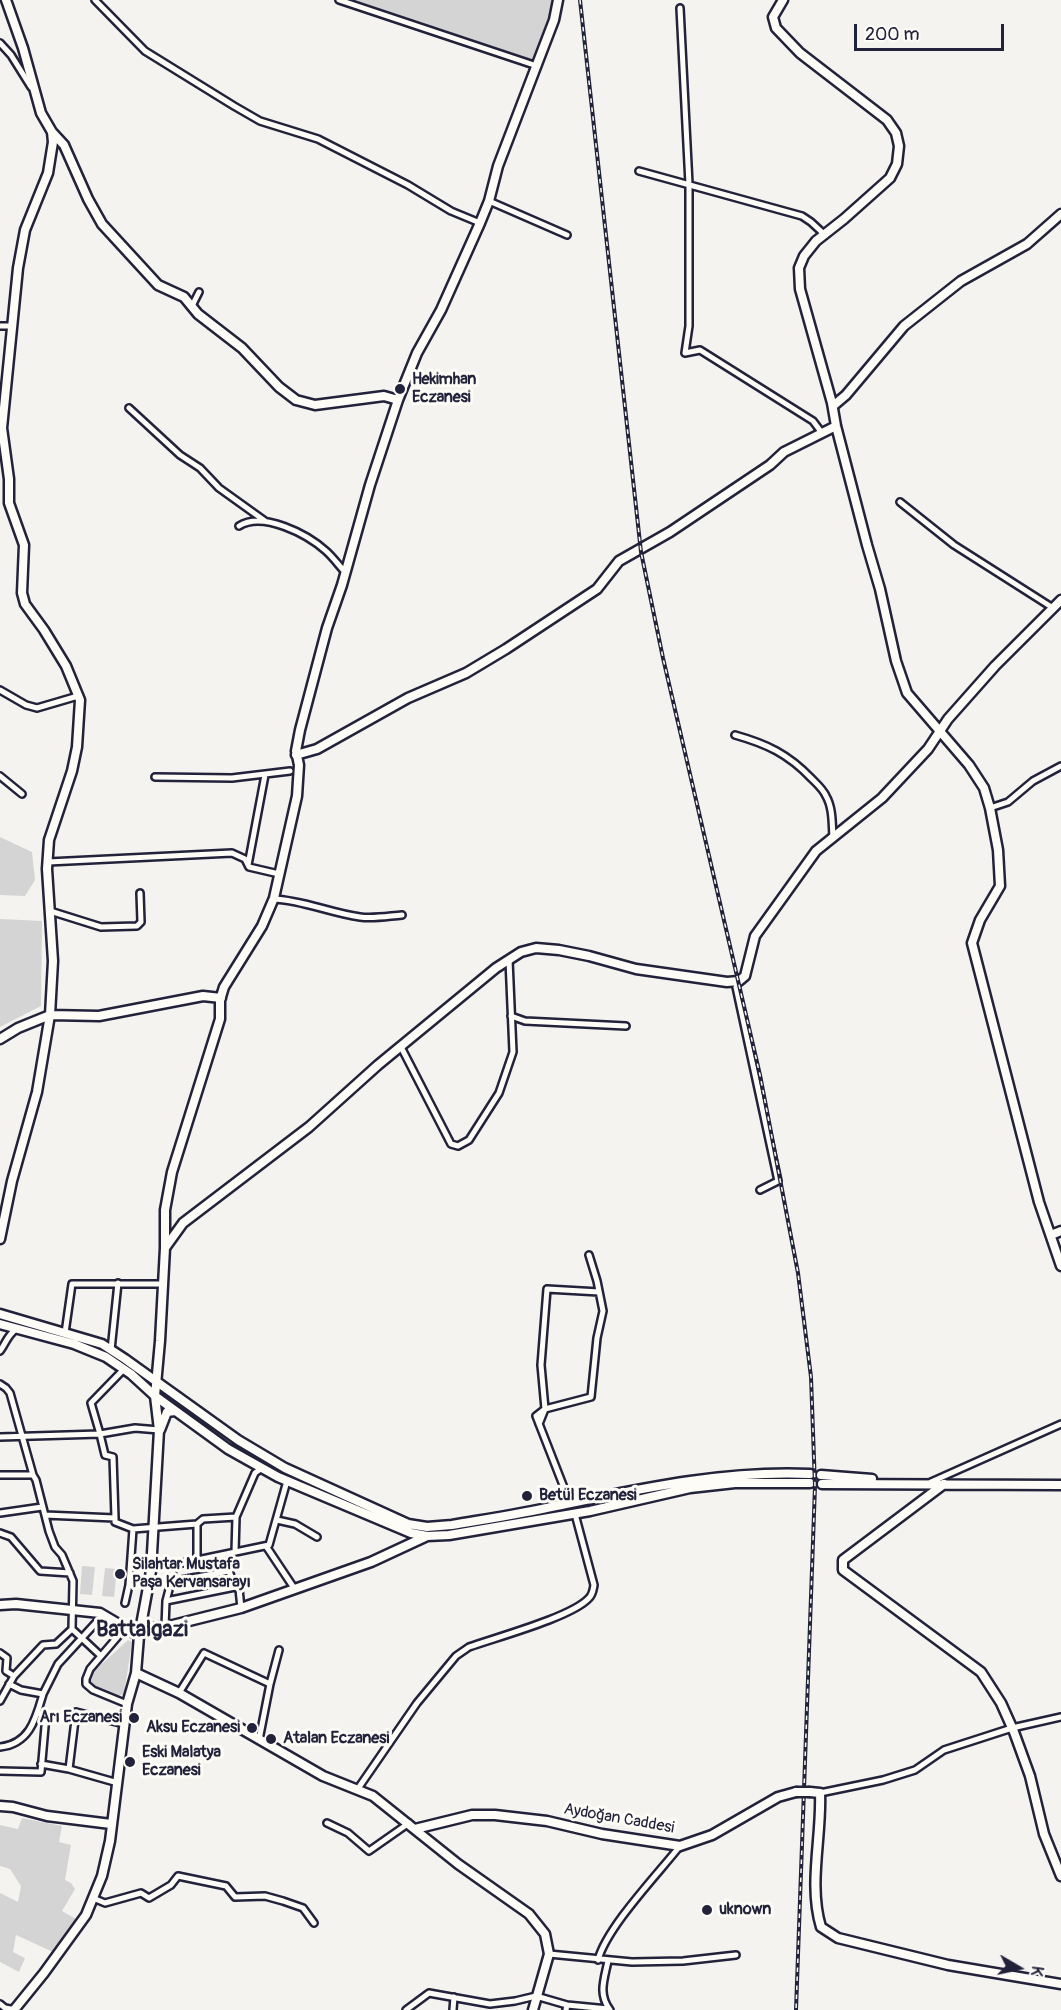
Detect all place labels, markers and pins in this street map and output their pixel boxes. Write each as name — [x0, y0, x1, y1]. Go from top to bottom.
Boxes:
place label: Hekimhan Eczanesi — [412, 370, 476, 408]
marker: Hekimhan Eczanesi — [393, 382, 407, 396]
place label: Betül Eczanesi — [539, 1486, 637, 1506]
marker: Betül Eczanesi — [520, 1489, 534, 1503]
place label: Silahtar Mustafa Paşa Kervansarayı — [132, 1555, 251, 1593]
marker: Silahtar Mustafa Paşa Kervansarayı — [113, 1567, 127, 1581]
place label: Arı Eczanesi — [39, 1708, 122, 1728]
marker: Arı Eczanesi — [127, 1711, 141, 1725]
place label: Aksu Eczanesi — [146, 1718, 240, 1738]
marker: Aksu Eczanesi — [245, 1721, 259, 1735]
place label: Atalan Eczanesi — [283, 1729, 389, 1749]
marker: Atalan Eczanesi — [264, 1732, 278, 1746]
place label: Eski Malatya Eczanesi — [142, 1743, 221, 1781]
marker: Eski Malatya Eczanesi — [123, 1755, 137, 1769]
place label: uknown — [719, 1900, 771, 1920]
marker: uknown — [700, 1903, 714, 1917]

